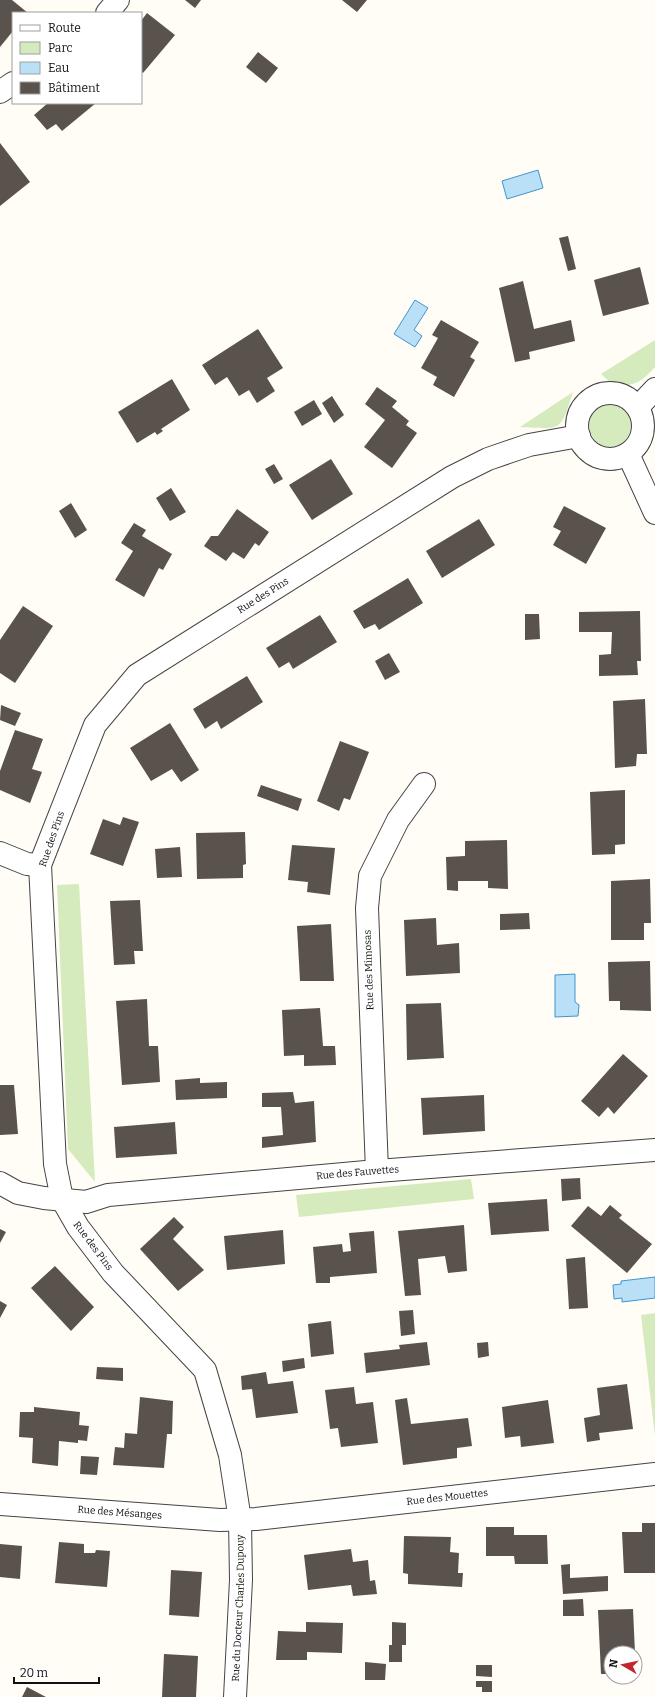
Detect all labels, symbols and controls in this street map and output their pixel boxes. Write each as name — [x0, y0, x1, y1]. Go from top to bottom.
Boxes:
legend — [12, 12, 142, 104]
text: Route — [48, 21, 81, 35]
text: Parc — [48, 41, 73, 55]
text: Eau — [48, 61, 70, 75]
text: Bâtiment — [48, 81, 101, 95]
street label: Rue des Pins — [235, 575, 291, 616]
street label: Rue des Pins — [37, 809, 67, 868]
street label: Rue des Mimosas — [362, 929, 376, 1010]
street label: Rue des Fauvettes — [316, 1163, 400, 1182]
street label: Rue des Pins — [71, 1219, 115, 1273]
street label: Rue des Mouettes — [406, 1487, 489, 1508]
street label: Rue des Mésanges — [77, 1504, 163, 1522]
street label: Rue du Docteur Charles Dupouy — [230, 1534, 247, 1682]
north arrow — [603, 1645, 643, 1685]
text: N — [607, 1658, 621, 1669]
scale bar — [14, 1659, 99, 1685]
text: 20 m — [20, 1666, 49, 1680]

